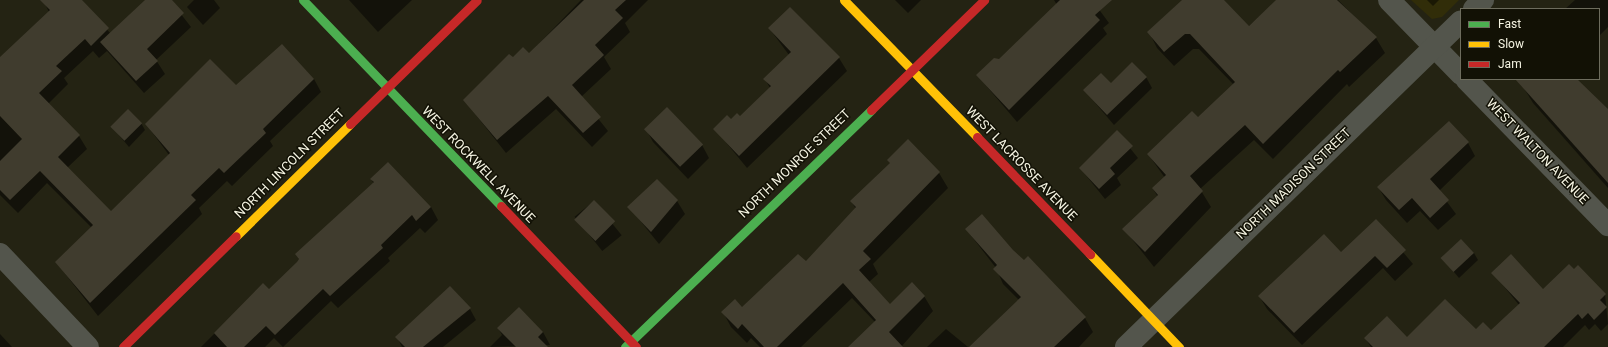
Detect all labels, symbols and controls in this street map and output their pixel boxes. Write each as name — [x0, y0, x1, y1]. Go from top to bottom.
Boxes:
legend — [1460, 8, 1600, 80]
text: Fast — [1498, 17, 1521, 31]
text: Slow — [1498, 37, 1524, 51]
text: Jam — [1498, 57, 1522, 71]
street label: WEST WALTON AVENUE — [1483, 96, 1591, 208]
street label: WEST ROCKWELL AVENUE — [418, 103, 538, 227]
street label: WEST LACROSSE AVENUE — [962, 103, 1080, 225]
street label: NORTH LINCOLN STREET — [232, 106, 348, 222]
street label: NORTH MONROE STREET — [736, 107, 854, 221]
street label: NORTH MADISON STREET — [1233, 125, 1355, 243]

